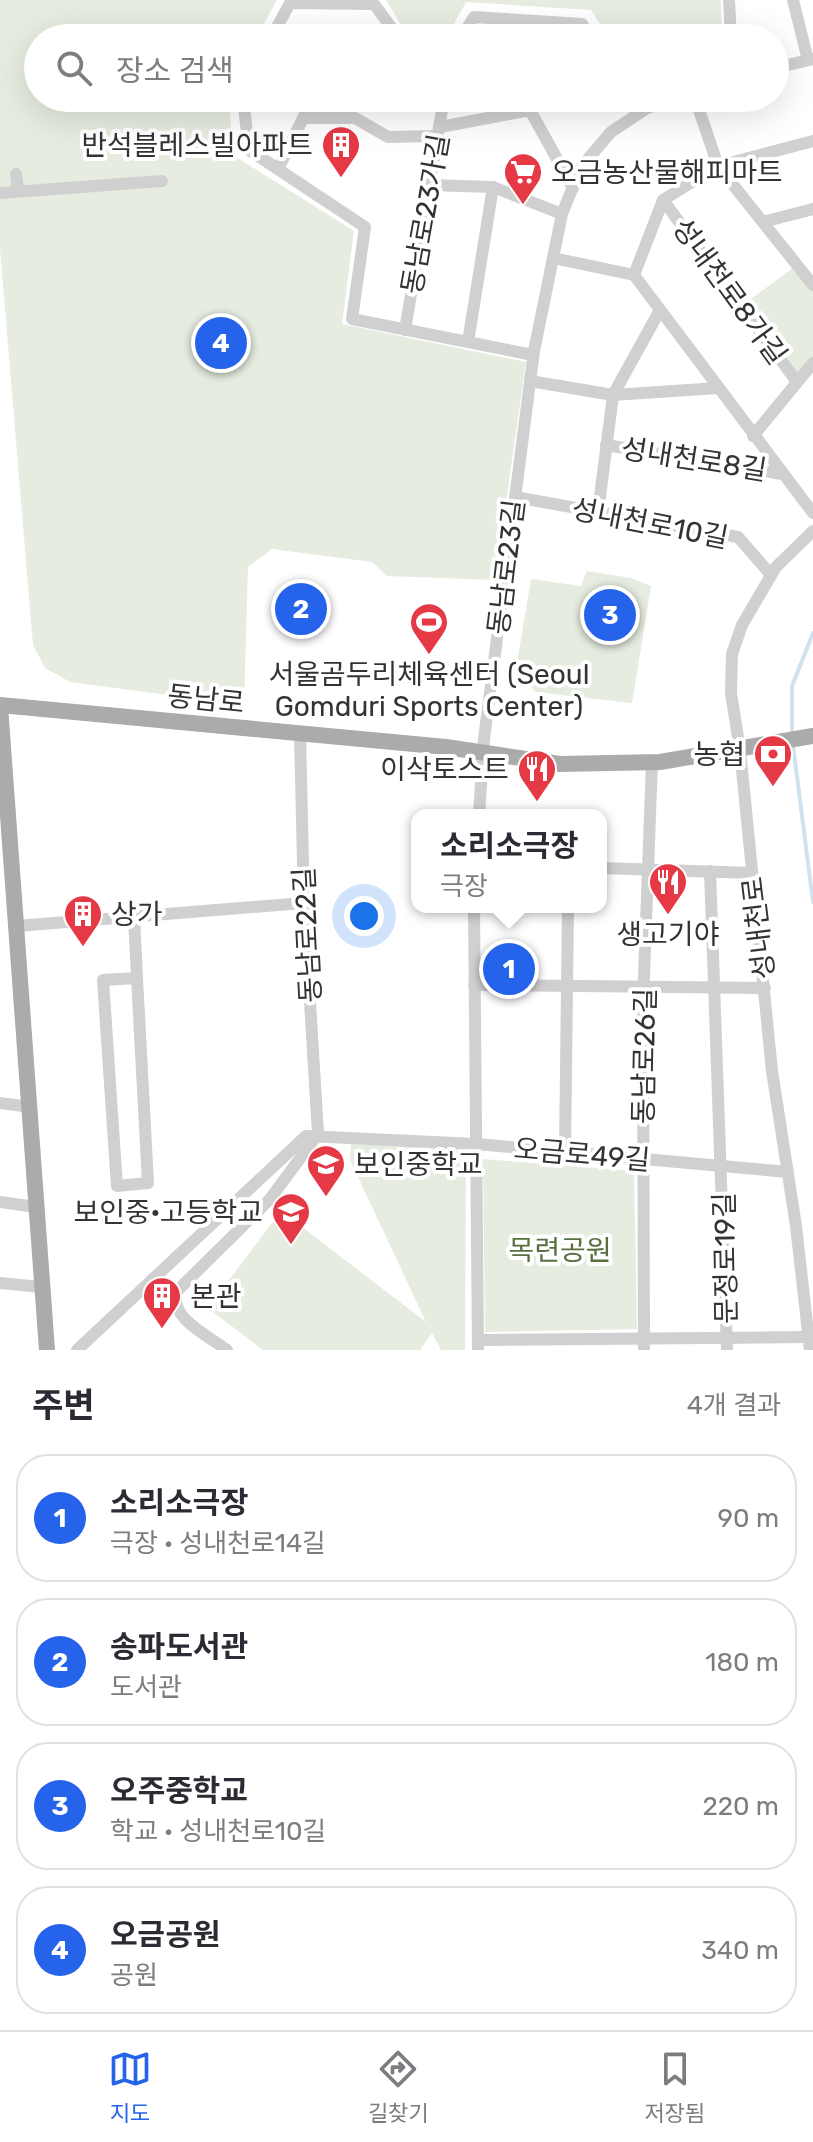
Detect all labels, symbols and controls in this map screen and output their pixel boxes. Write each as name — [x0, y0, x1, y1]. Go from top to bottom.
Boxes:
search box — [24, 24, 789, 112]
icon: search — [52, 46, 96, 90]
text: 장소 검색 — [116, 53, 234, 89]
building icon: 반석블레스빌아파트 — [320, 124, 362, 179]
place label: 반석블레스빌아파트 — [81, 129, 313, 162]
street label: 동남로23가길 — [395, 131, 456, 297]
supermarket icon: 오금농산물해피마트 — [502, 151, 544, 206]
place label: 오금농산물해피마트 — [551, 156, 783, 189]
street label: 성내천로8가길 — [666, 212, 794, 371]
pin: 4 — [195, 313, 247, 373]
street label: 성내천로8길 — [619, 432, 769, 487]
street label: 성내천로10길 — [569, 492, 731, 555]
street label: 동남로23길 — [482, 497, 531, 637]
pin: 2 — [275, 579, 327, 639]
pin: 3 — [584, 585, 636, 645]
sports icon: 서울곰두리체육센터 (Seoul Gomduri Sports Center) — [408, 601, 450, 656]
place label: 서울곰두리체육센터 (Seoul Gomduri Sports Center) — [268, 658, 590, 723]
street label: 동남로 — [166, 679, 246, 720]
bank icon: 농협 — [752, 733, 794, 788]
place label: 농협 — [693, 738, 745, 771]
restaurant icon: 이삭토스트 — [516, 748, 558, 803]
place label: 이삭토스트 — [380, 753, 509, 786]
popup — [411, 809, 607, 913]
text: 소리소극장 — [440, 828, 578, 864]
restaurant icon: 생고기야 — [647, 861, 689, 916]
street label: 동남로22길 — [287, 866, 328, 1004]
text: 극장 — [440, 871, 488, 902]
street label: 성내천로 — [736, 875, 781, 981]
building icon: 상가 — [62, 893, 104, 948]
your location — [344, 896, 384, 936]
place label: 상가 — [111, 898, 163, 931]
place label: 생고기야 — [616, 918, 720, 951]
pin: 1 — [483, 939, 535, 999]
street label: 동남로26길 — [627, 988, 662, 1124]
street label: 오금로49길 — [512, 1132, 652, 1177]
school or university icon: 보인중학교 — [305, 1143, 347, 1198]
place label: 보인중학교 — [354, 1148, 483, 1181]
school or university icon: 보인중·고등학교 — [270, 1191, 312, 1246]
street label: 문정로19길 — [708, 1192, 743, 1324]
place label: 보인중·고등학교 — [73, 1196, 263, 1229]
park label: 목련공원 — [508, 1234, 612, 1267]
building icon: 본관 — [141, 1275, 183, 1330]
place label: 본관 — [190, 1280, 242, 1313]
text: 주변 — [32, 1385, 95, 1426]
text: 4개 결과 — [687, 1390, 781, 1421]
text: 소리소극장 — [110, 1485, 248, 1521]
text: 1 — [54, 1503, 66, 1534]
text: 90 m — [718, 1503, 779, 1534]
text: 극장 · 성내천로14길 — [110, 1528, 326, 1559]
text: 송파도서관 — [110, 1629, 248, 1665]
text: 2 — [52, 1647, 68, 1678]
text: 180 m — [705, 1647, 779, 1678]
text: 도서관 — [110, 1672, 182, 1703]
text: 오주중학교 — [110, 1773, 248, 1809]
text: 3 — [51, 1791, 69, 1822]
text: 220 m — [702, 1791, 779, 1822]
text: 학교 · 성내천로10길 — [110, 1816, 326, 1847]
text: 오금공원 — [110, 1917, 220, 1953]
text: 4 — [51, 1935, 69, 1966]
text: 340 m — [701, 1935, 779, 1966]
text: 공원 — [110, 1960, 158, 1991]
tab: 지도 — [108, 2047, 152, 2127]
tab: 길찾기 — [368, 2047, 429, 2127]
tab: 저장됨 — [644, 2047, 705, 2127]

